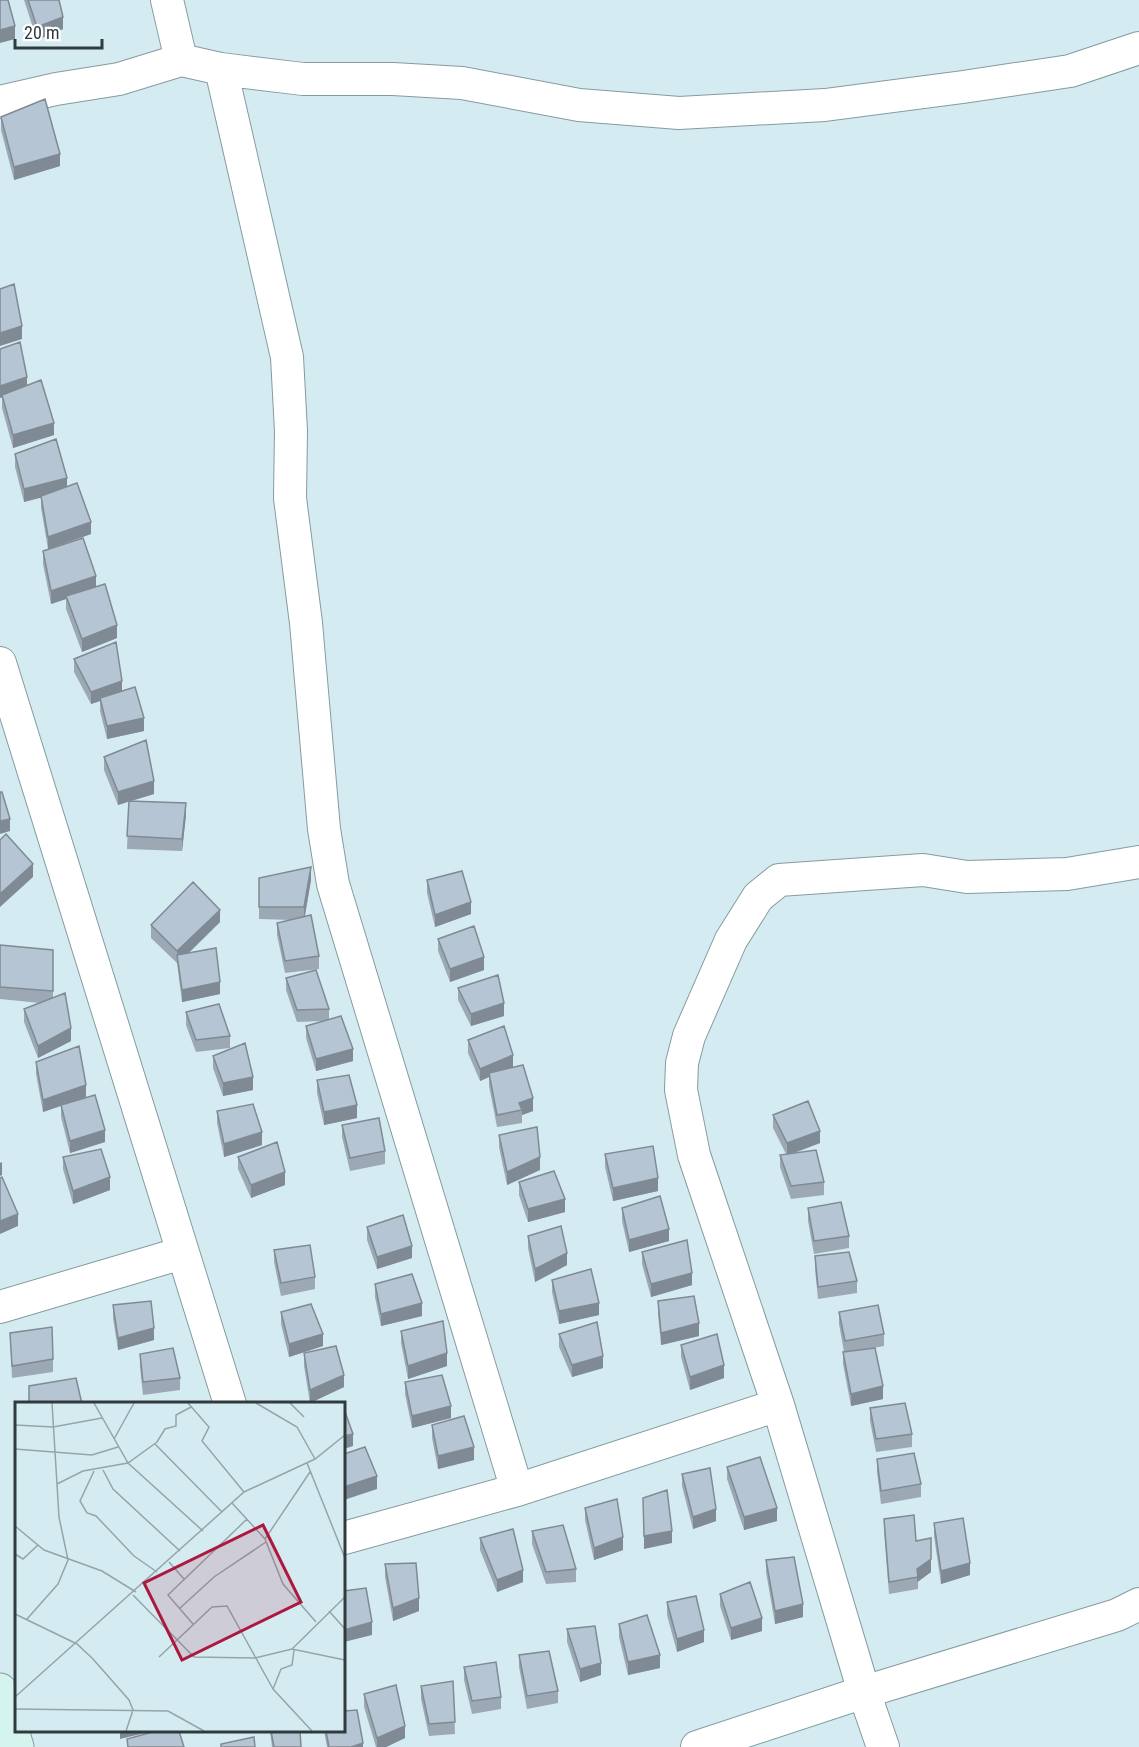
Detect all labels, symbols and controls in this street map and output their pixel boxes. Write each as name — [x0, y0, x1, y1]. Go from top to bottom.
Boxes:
scale bar — [15, 12, 102, 50]
text: 20 m — [24, 22, 59, 43]
inset map — [15, 1402, 345, 1732]

